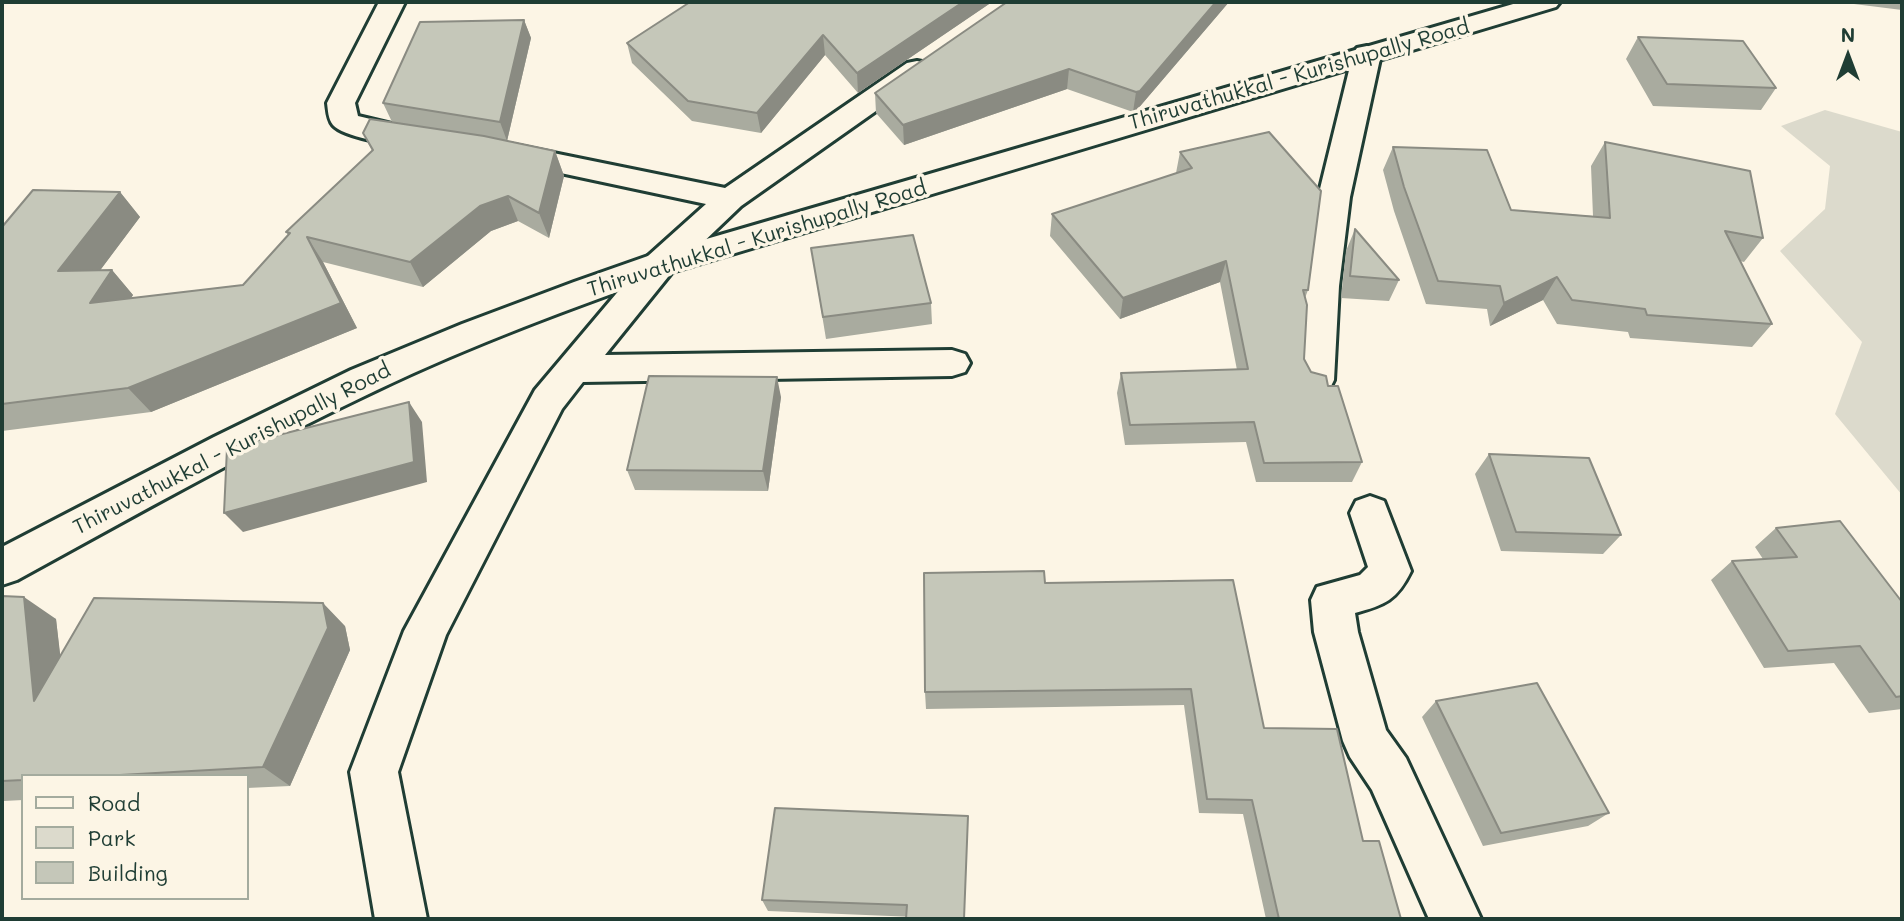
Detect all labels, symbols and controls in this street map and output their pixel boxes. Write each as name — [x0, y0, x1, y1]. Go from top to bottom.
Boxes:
street label: Thiruvathukkal - Kurishupally Road — [1126, 14, 1472, 136]
north arrow — [1813, 21, 1883, 91]
text: N — [1841, 22, 1855, 47]
street label: Thiruvathukkal - Kurishupally Road — [585, 175, 929, 303]
street label: Thiruvathukkal - Kurishupally Road — [69, 358, 395, 540]
legend — [21, 774, 248, 900]
text: Road — [88, 789, 140, 816]
text: Park — [88, 824, 136, 851]
text: Building — [88, 859, 168, 886]

